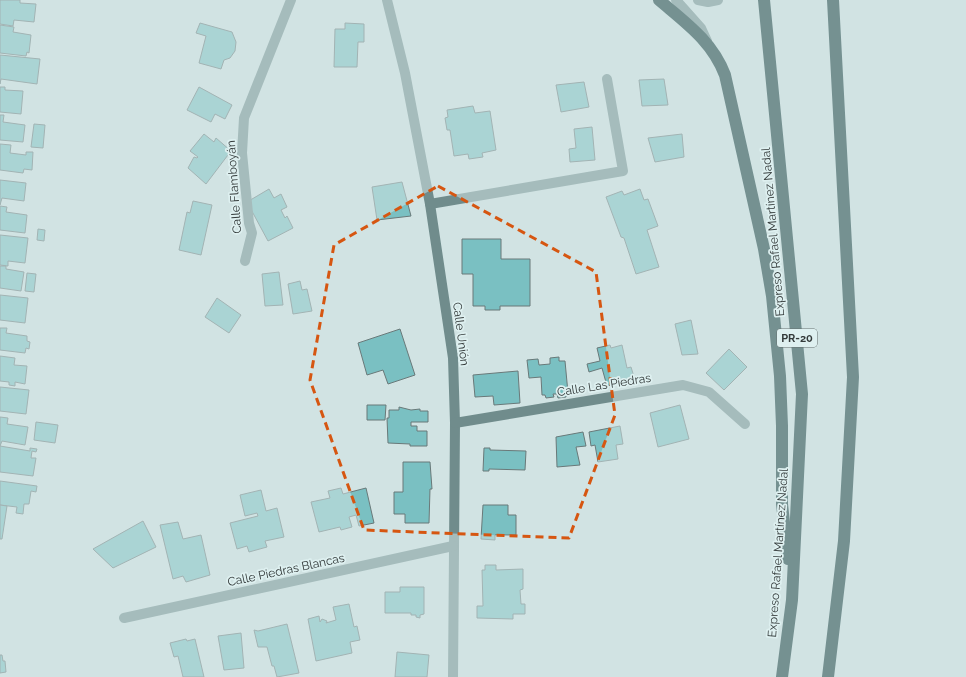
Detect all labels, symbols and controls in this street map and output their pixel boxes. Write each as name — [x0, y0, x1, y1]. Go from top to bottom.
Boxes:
street label: Calle Flamboyán — [224, 140, 244, 234]
street label: Expreso Rafael Martínez Nadal — [759, 146, 787, 317]
street label: Calle Unión — [450, 301, 472, 367]
road number: PR-20 — [777, 329, 817, 347]
street label: Calle Las Piedras — [556, 371, 652, 399]
street label: Expreso Rafael Martínez Nadal — [765, 467, 791, 638]
street label: Calle Piedras Blancas — [226, 551, 346, 589]

